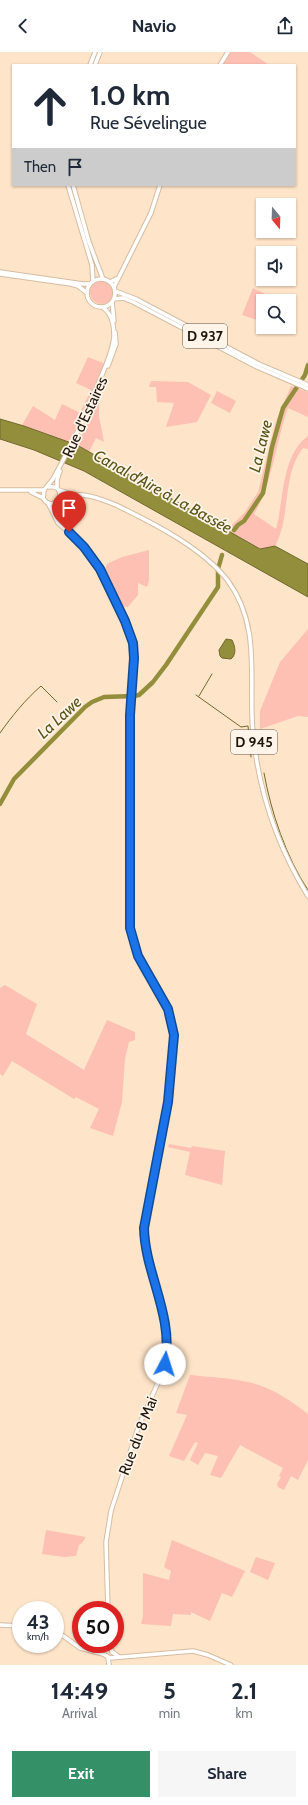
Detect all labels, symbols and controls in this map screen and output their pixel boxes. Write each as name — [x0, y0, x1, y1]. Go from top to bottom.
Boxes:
icon: back — [12, 15, 34, 37]
text: Navio — [132, 15, 176, 37]
icon: share — [274, 15, 296, 37]
text: 1.0 km — [90, 78, 170, 112]
icon: ahead — [24, 80, 76, 132]
text: Rue Sévelingue — [90, 112, 207, 134]
icon: arrive — [64, 156, 86, 178]
text: Then — [24, 158, 56, 176]
north arrow — [256, 198, 296, 238]
map controls — [256, 198, 296, 334]
button: sound — [256, 246, 296, 286]
button: search — [256, 294, 296, 334]
road number: D 937 — [183, 324, 227, 348]
street label: Rue d'Estaires — [58, 374, 112, 460]
water label: La Lawe — [245, 418, 276, 474]
water label: Canal d'Aire à La Bassée — [90, 446, 235, 537]
pin — [52, 491, 86, 532]
icon: arrive — [58, 497, 80, 519]
water label: La Lawe — [33, 692, 85, 742]
road number: D 945 — [231, 730, 277, 754]
position arrow — [144, 1343, 186, 1385]
street label: Rue du 8 Mai — [115, 1394, 161, 1478]
speed limit sign: 50 — [72, 1601, 124, 1653]
text: 43 — [26, 1610, 50, 1634]
text: km/h — [27, 1630, 49, 1643]
text: 14:49 — [51, 1676, 108, 1705]
text: 5 — [163, 1676, 176, 1705]
text: 2.1 — [231, 1676, 257, 1705]
text: Arrival — [62, 1705, 97, 1721]
text: min — [159, 1705, 180, 1721]
text: km — [236, 1705, 253, 1721]
button: Exit — [12, 1751, 150, 1797]
button: Share — [158, 1751, 296, 1797]

